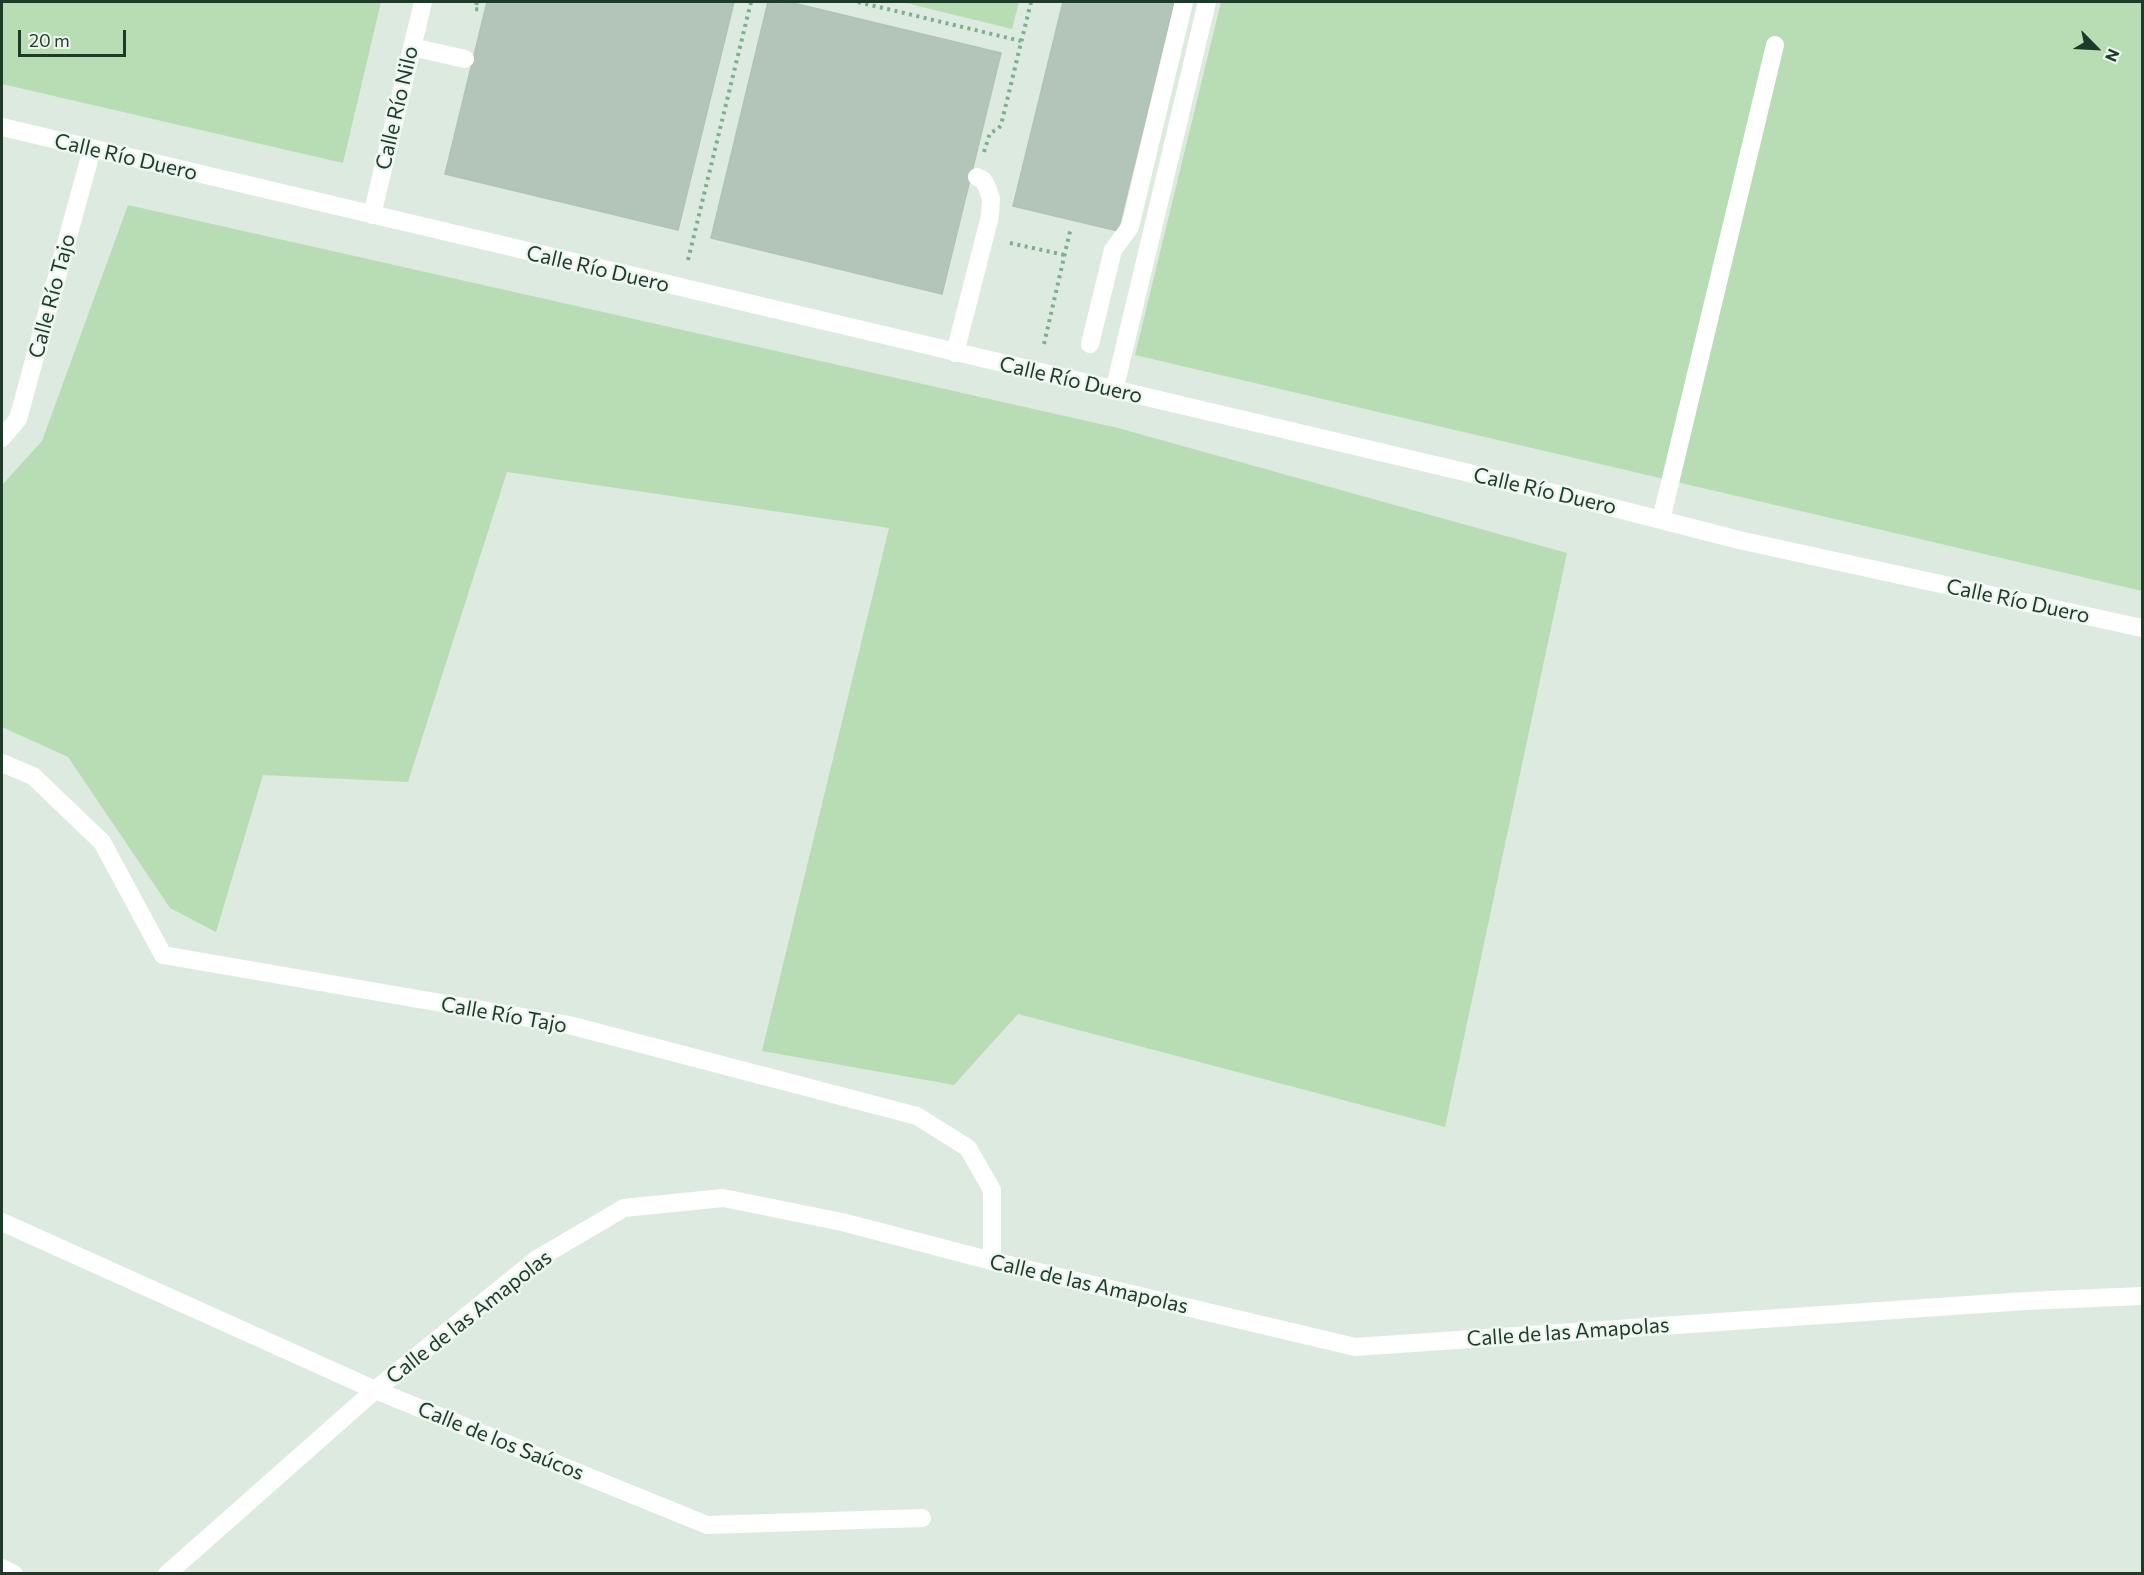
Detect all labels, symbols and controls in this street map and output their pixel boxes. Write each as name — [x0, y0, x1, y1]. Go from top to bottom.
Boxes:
scale bar — [21, 18, 129, 56]
north arrow — [2066, 18, 2126, 78]
text: 20 m — [29, 29, 70, 51]
street label: Calle Río Nilo — [371, 44, 423, 172]
text: N — [2102, 46, 2124, 65]
street label: Calle Río Duero — [52, 128, 200, 186]
street label: Calle Río Tajo — [23, 231, 81, 361]
street label: Calle Río Duero — [524, 240, 672, 298]
street label: Calle Río Duero — [997, 351, 1145, 409]
street label: Calle Río Duero — [1471, 462, 1619, 520]
street label: Calle Río Duero — [1944, 573, 2092, 629]
street label: Calle Río Tajo — [439, 992, 569, 1038]
street label: Calle de las Amapolas — [381, 1245, 557, 1389]
street label: Calle de las Amapolas — [987, 1249, 1191, 1319]
street label: Calle de las Amapolas — [1466, 1312, 1670, 1352]
street label: Calle de los Saúcos — [414, 1396, 588, 1486]

